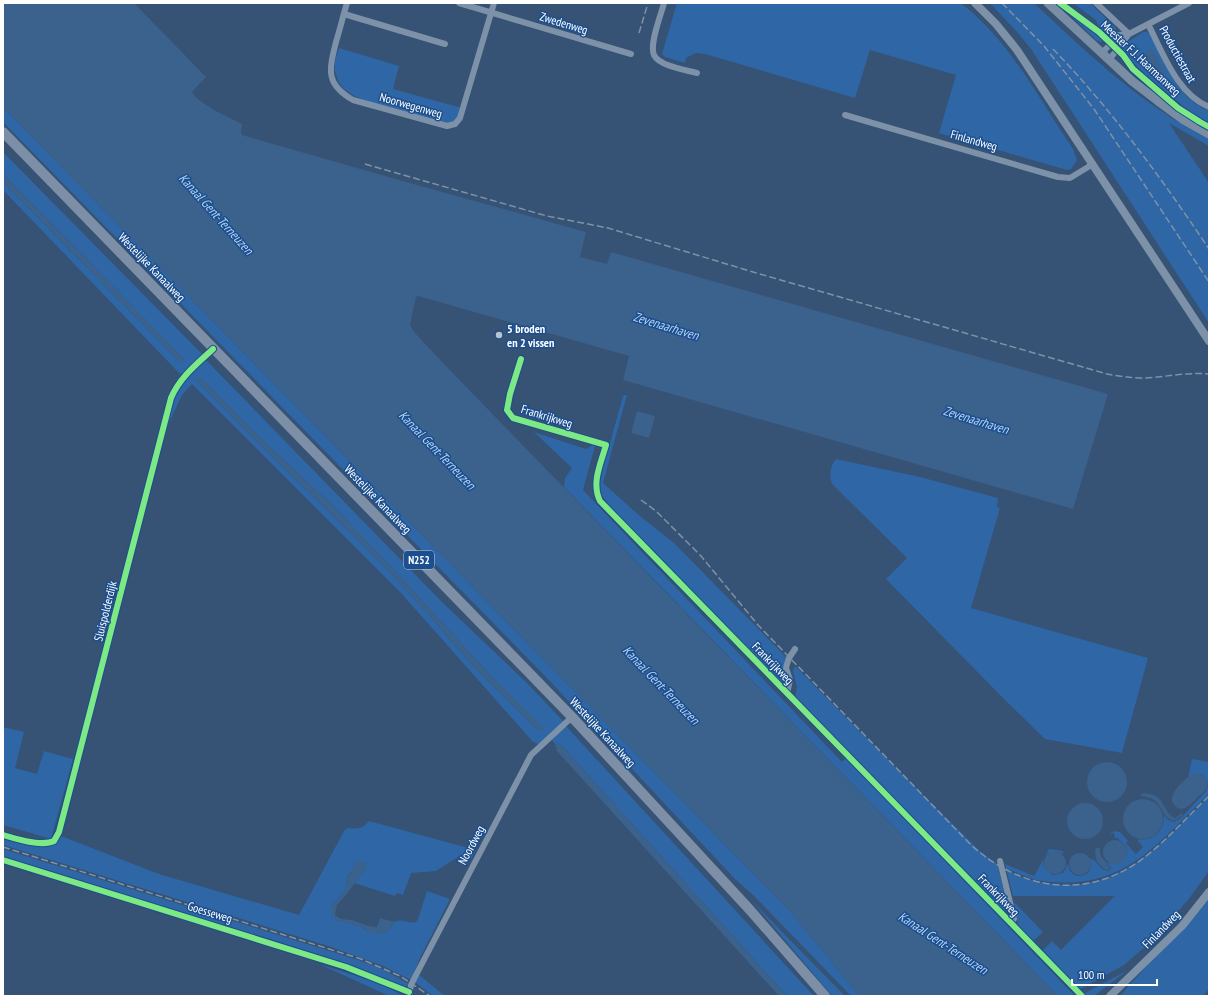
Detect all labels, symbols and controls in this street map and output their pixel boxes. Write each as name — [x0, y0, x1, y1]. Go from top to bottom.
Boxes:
street label: Zwedenweg — [538, 9, 590, 37]
street label: Meester F.J. Haarmanweg — [1098, 17, 1184, 99]
street label: Productiestraat — [1156, 23, 1200, 86]
street label: Noorwegenweg — [378, 89, 444, 121]
street label: Finlandweg — [949, 126, 999, 154]
water label: Kanaal Gent-Terneuzen — [175, 170, 258, 259]
street label: Westelijke Kanaalweg — [115, 229, 189, 305]
water label: Zevenaarhaven — [631, 308, 702, 344]
place label: 5 broden en 2 vissen — [507, 321, 554, 350]
marker: 5 broden en 2 vissen — [494, 330, 504, 340]
street label: Frankrijkweg — [519, 401, 575, 431]
water label: Zevenaarhaven — [941, 402, 1012, 438]
water label: Kanaal Gent-Terneuzen — [395, 407, 480, 494]
street label: Westelijke Kanaalweg — [341, 461, 415, 537]
road number: N252 — [404, 551, 434, 569]
street label: Sluispolderdijk — [90, 579, 120, 643]
street label: Frankrijkweg — [749, 639, 797, 687]
water label: Kanaal Gent-Terneuzen — [619, 642, 704, 729]
street label: Westelijke Kanaalweg — [567, 694, 639, 770]
street label: Noordweg — [454, 823, 488, 867]
street label: Frankrijkweg — [975, 871, 1023, 919]
street label: Goesseweg — [186, 898, 234, 926]
street label: Finlandweg — [1139, 907, 1183, 951]
water label: Kanaal Gent-Terneuzen — [895, 908, 992, 979]
scale bar — [1072, 961, 1157, 987]
text: 100 m — [1078, 967, 1105, 982]

